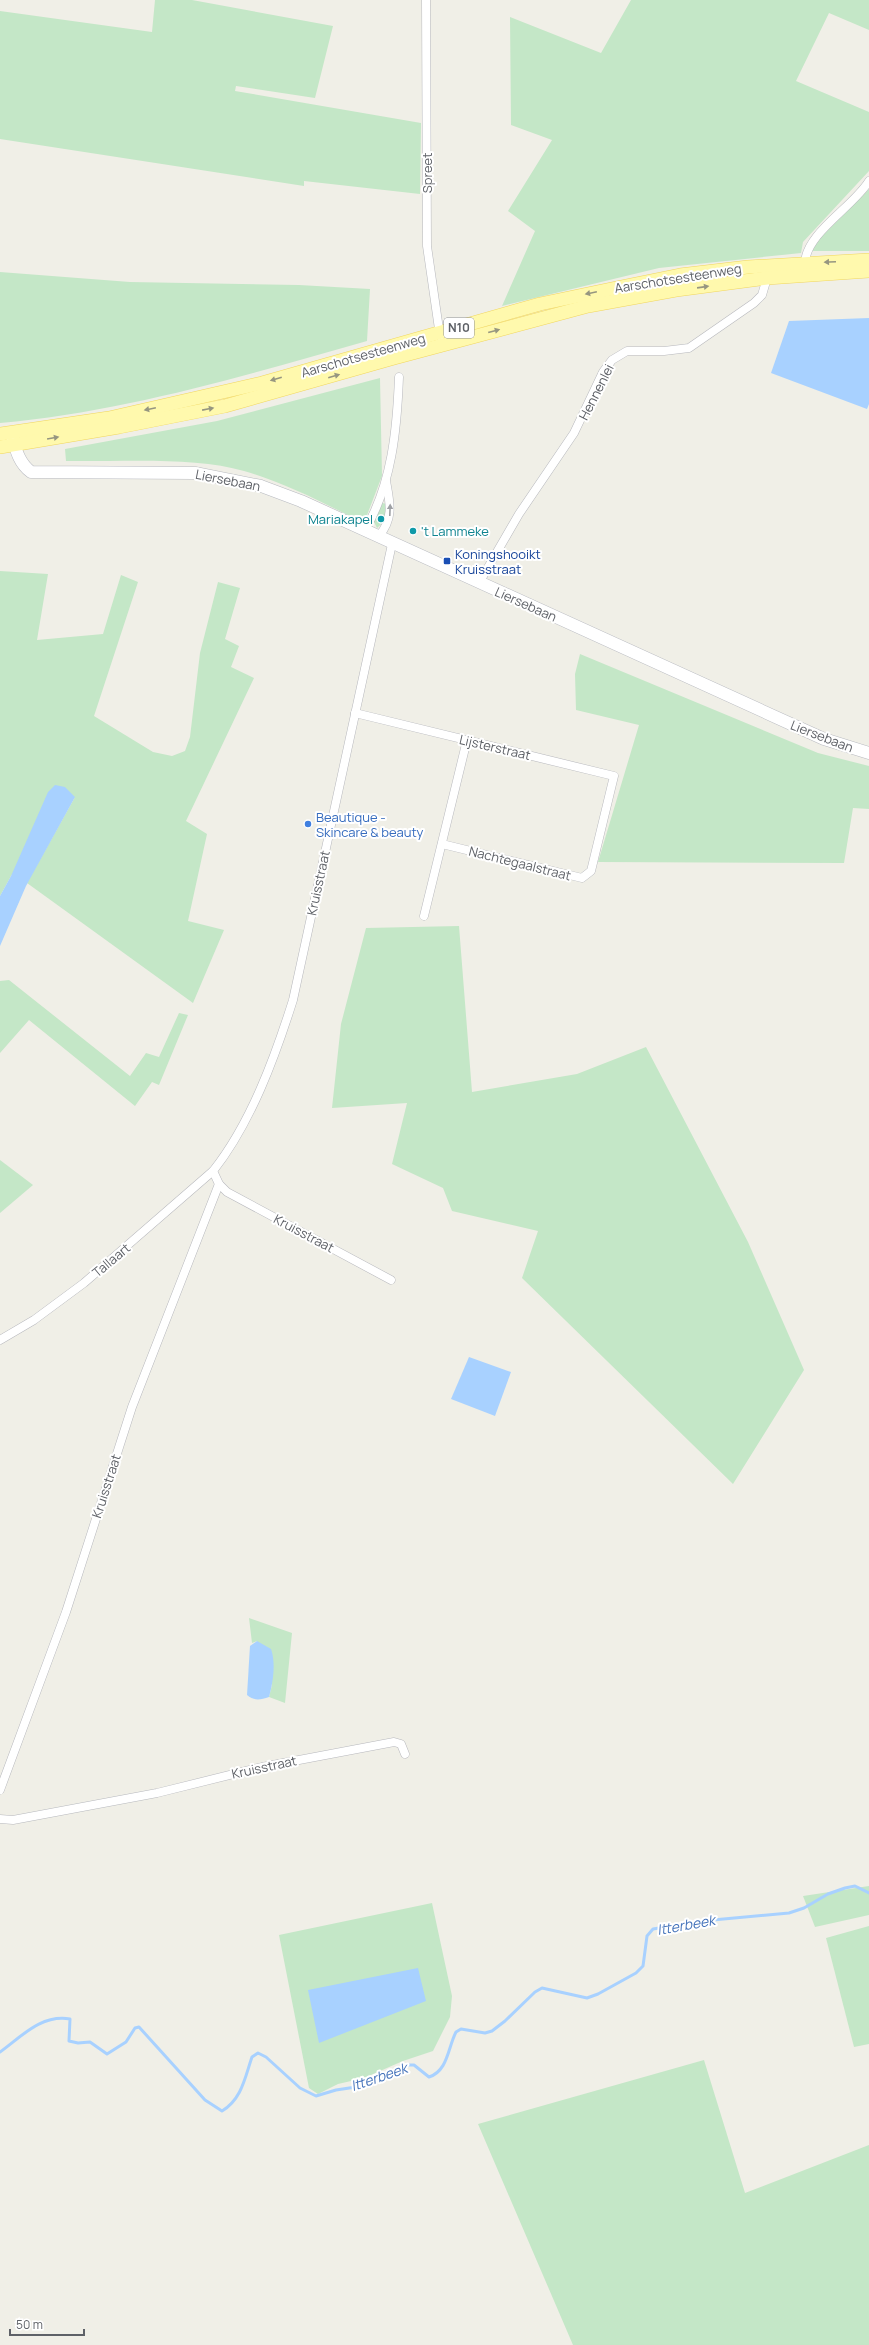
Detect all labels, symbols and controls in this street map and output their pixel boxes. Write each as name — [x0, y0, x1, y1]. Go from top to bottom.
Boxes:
street label: Spreet — [418, 153, 436, 193]
one-way arrow — [824, 258, 836, 265]
street label: Aarschotsesteenweg — [613, 259, 743, 297]
one-way arrow — [697, 283, 709, 290]
one-way arrow — [584, 291, 597, 297]
road number: N10 — [444, 318, 474, 338]
one-way arrow — [488, 328, 500, 334]
street label: Aarschotsesteenweg — [299, 329, 427, 381]
street label: Hennenlei — [574, 361, 618, 423]
one-way arrow — [328, 373, 340, 379]
one-way arrow — [270, 377, 282, 383]
one-way arrow — [202, 406, 215, 412]
one-way arrow — [144, 407, 156, 413]
one-way arrow — [47, 435, 59, 441]
street label: Liersebaan — [194, 465, 262, 495]
one-way arrow — [386, 504, 393, 516]
place label: Mariakapel — [308, 510, 373, 528]
marker: Mariakapel — [376, 514, 386, 524]
place label: 't Lammeke — [421, 522, 489, 540]
marker: 't Lammeke — [408, 526, 418, 536]
place label: Koningshooikt Kruisstraat — [455, 545, 541, 578]
marker: Koningshooikt Kruisstraat — [442, 556, 452, 566]
street label: Liersebaan — [492, 582, 560, 626]
street label: Liersebaan — [788, 716, 856, 756]
street label: Lijsterstraat — [457, 730, 533, 764]
place label: Beautique - Skincare & beauty — [316, 808, 423, 841]
marker: Beautique - Skincare & beauty — [303, 819, 313, 829]
street label: Nachtegaalstraat — [467, 842, 573, 884]
street label: Kruisstraat — [302, 849, 334, 917]
street label: Kruisstraat — [271, 1210, 337, 1256]
street label: Tallaart — [88, 1239, 134, 1281]
street label: Kruisstraat — [87, 1452, 125, 1520]
street label: Kruisstraat — [230, 1751, 298, 1783]
water label: Itterbeek — [655, 1910, 718, 1939]
water label: Itterbeek — [348, 2057, 412, 2095]
scale bar — [10, 2311, 84, 2337]
text: 50 m — [16, 2316, 43, 2333]

